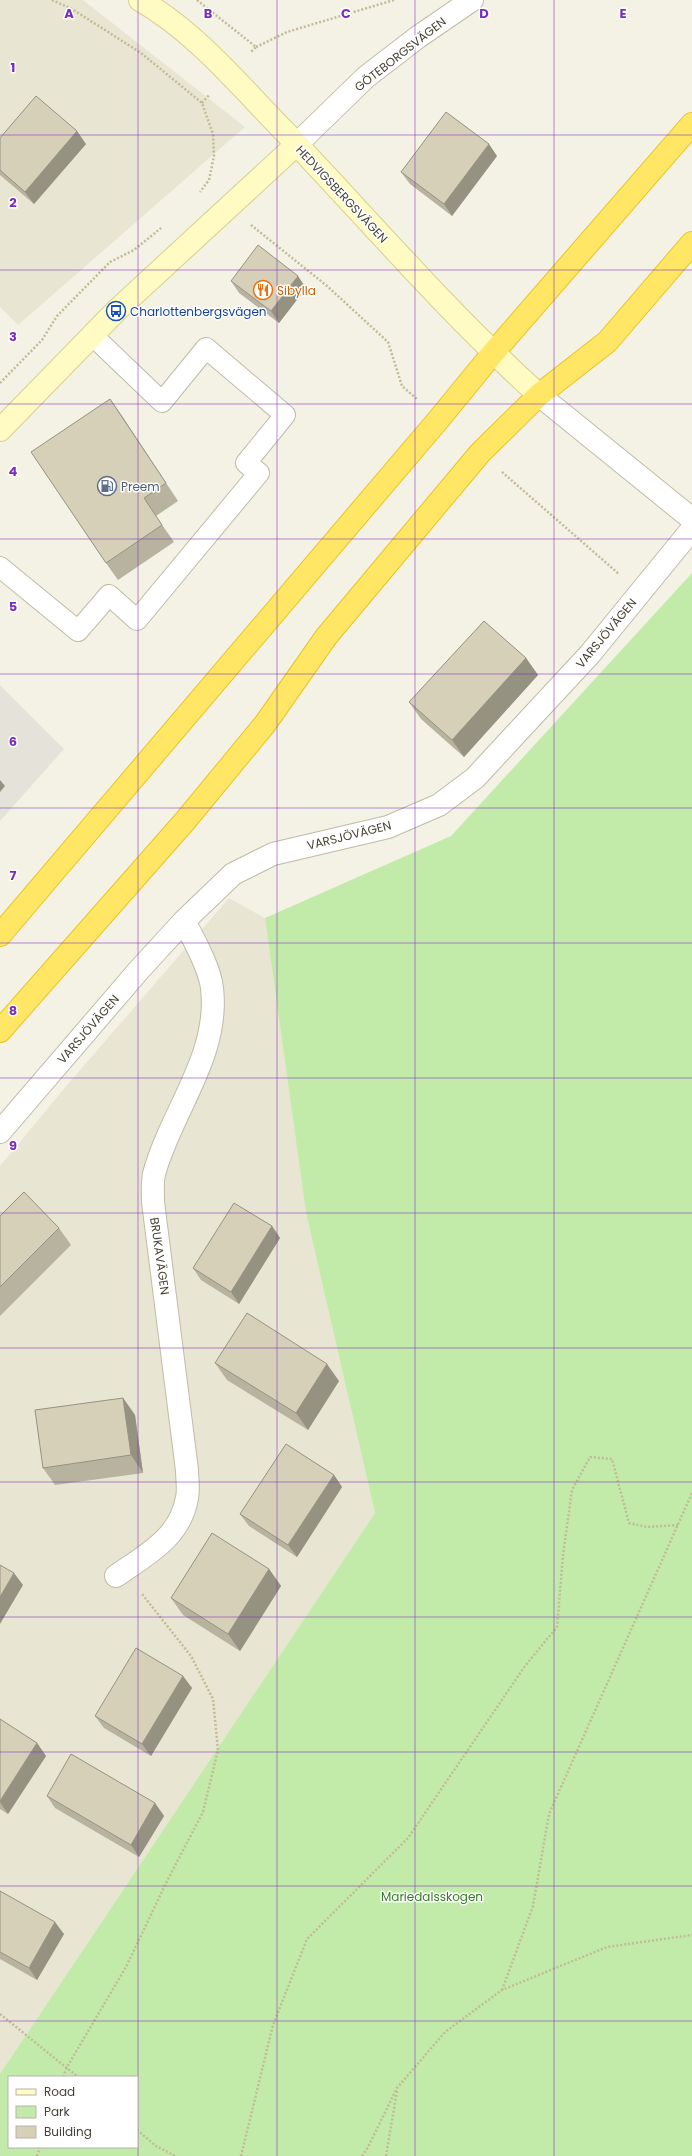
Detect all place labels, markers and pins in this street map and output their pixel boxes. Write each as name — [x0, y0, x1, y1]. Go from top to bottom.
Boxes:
restaurant icon: Sibylla — [252, 279, 274, 301]
place label: Sibylla — [277, 282, 316, 299]
bus stop icon: Charlottenbergsvägen — [105, 300, 127, 322]
place label: Charlottenbergsvägen — [130, 303, 267, 320]
fuel station icon: Preem — [96, 475, 118, 497]
place label: Preem — [121, 478, 160, 495]

